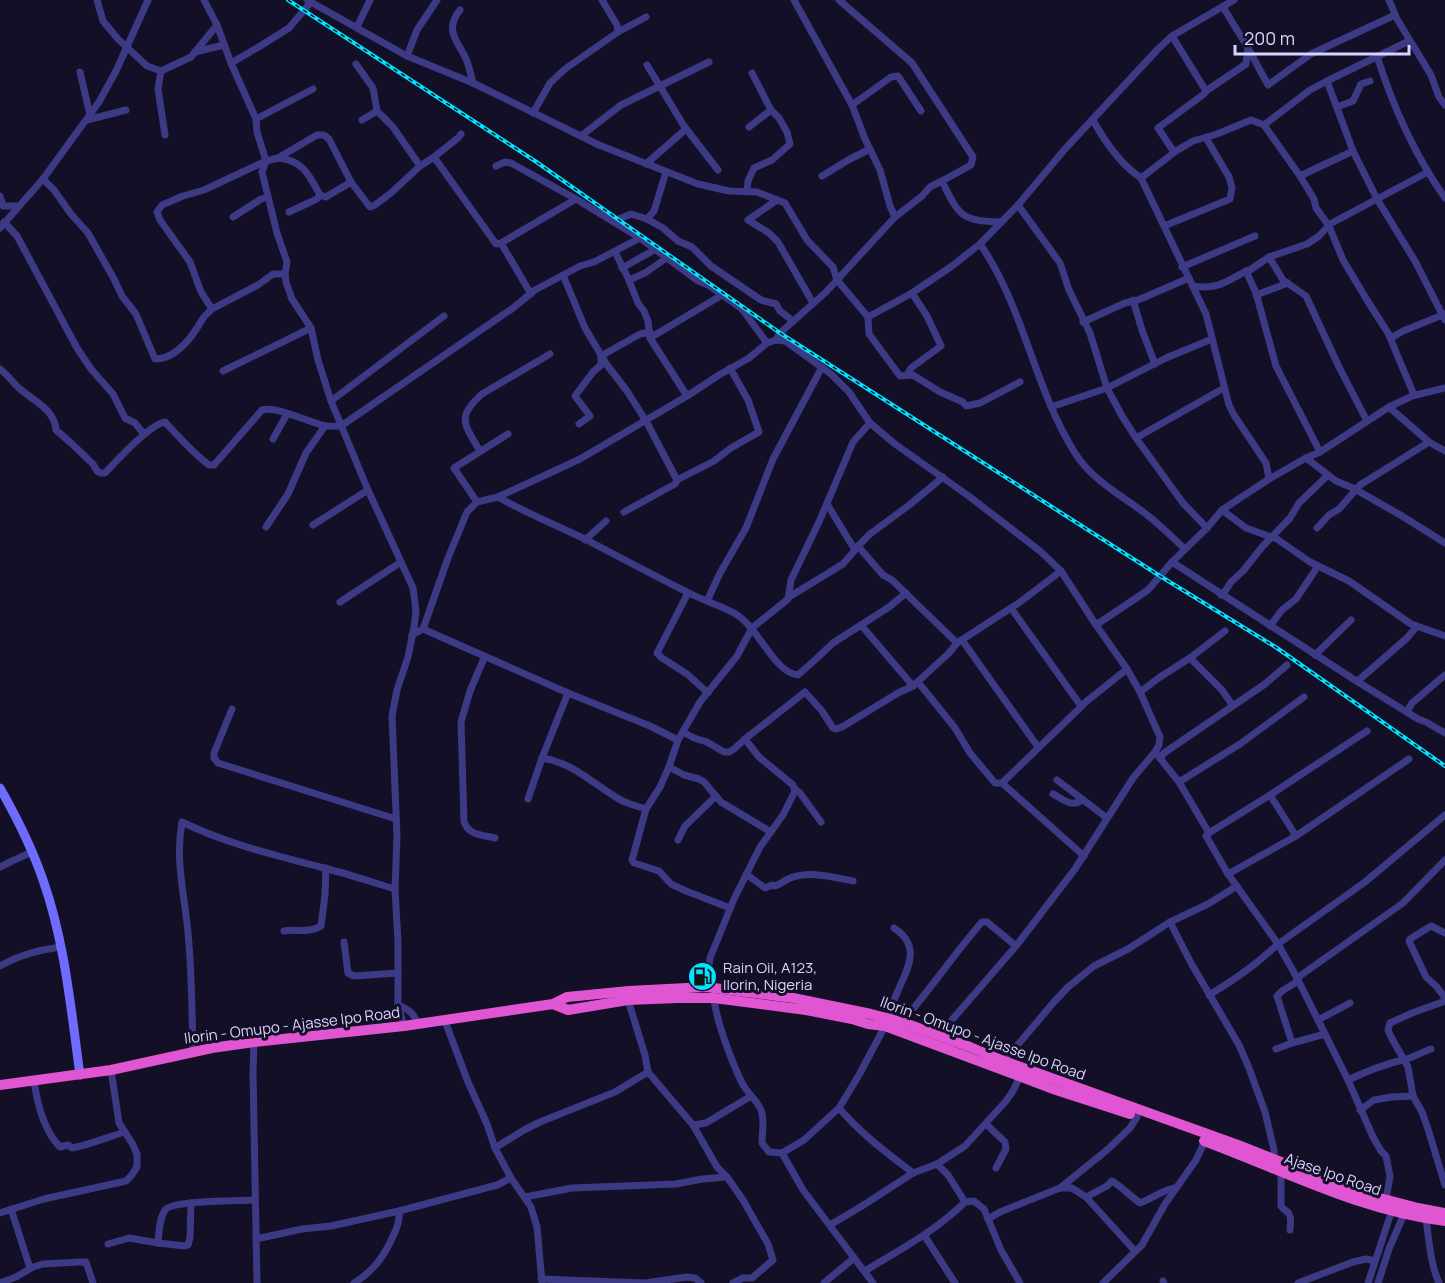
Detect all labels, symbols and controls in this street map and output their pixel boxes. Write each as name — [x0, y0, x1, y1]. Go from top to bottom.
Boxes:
scale bar — [1235, 18, 1409, 56]
text: 200 m — [1244, 26, 1295, 50]
place label: Rain Oil, A123, Ilorin, Nigeria — [723, 957, 817, 995]
fuel station icon: Rain Oil, A123, Ilorin, Nigeria — [686, 960, 718, 992]
street label: Ilorin - Omupo - Ajasse Ipo Road — [877, 991, 1089, 1085]
street label: Ilorin - Omupo - Ajasse Ipo Road — [183, 1001, 401, 1049]
street label: Ajase Ipo Road — [1282, 1148, 1384, 1200]

